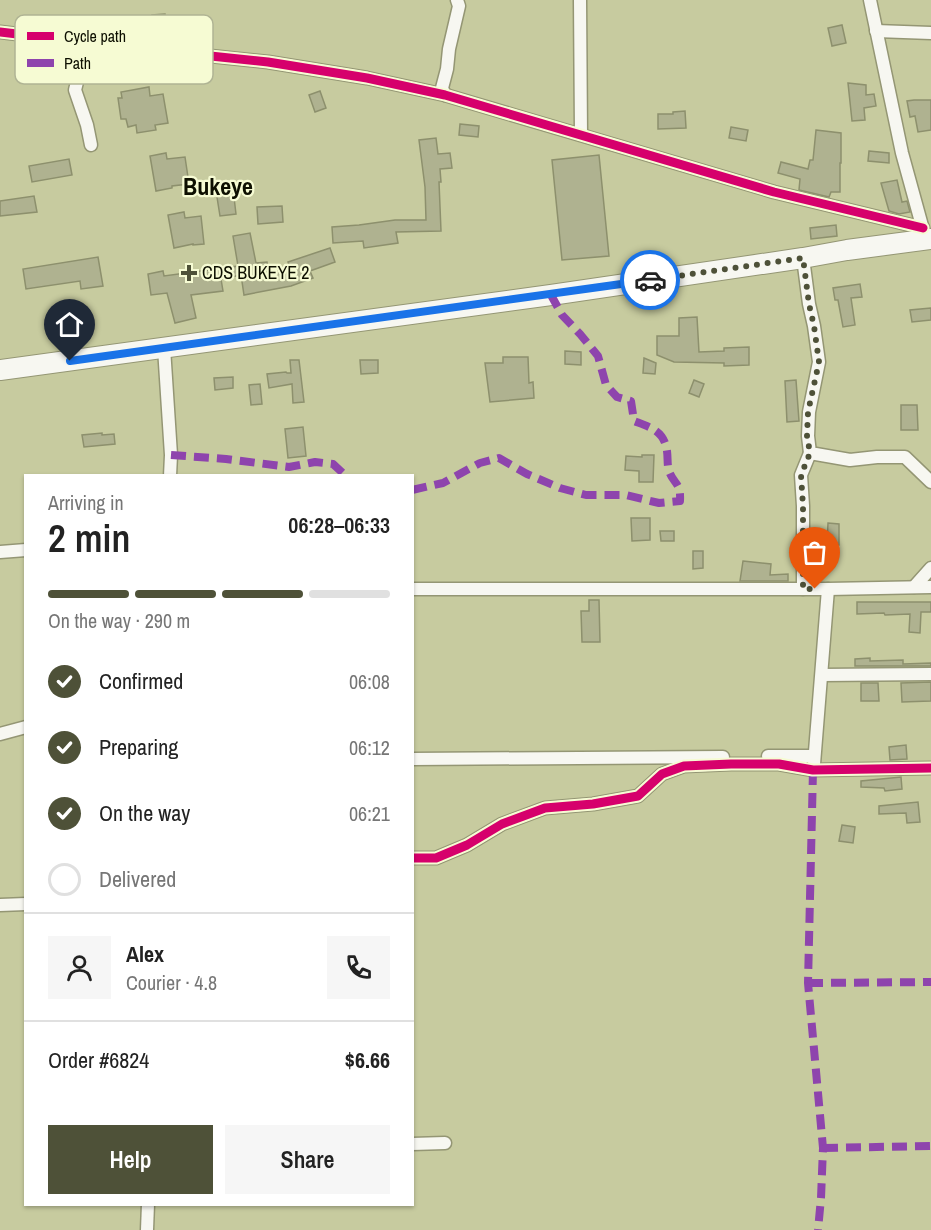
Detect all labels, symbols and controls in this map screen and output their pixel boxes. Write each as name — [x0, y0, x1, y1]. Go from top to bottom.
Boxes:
legend — [15, 15, 213, 84]
text: Cycle path — [64, 25, 126, 47]
text: Path — [64, 52, 91, 74]
district label: Bukeye — [183, 170, 253, 202]
courier — [620, 250, 680, 310]
place label: CDS BUKEYE 2 — [202, 260, 309, 285]
marker: CDS BUKEYE 2 — [180, 264, 198, 282]
icon: car — [634, 264, 667, 297]
pin — [44, 299, 95, 361]
icon: home — [53, 308, 86, 341]
text: Arriving in — [48, 489, 124, 516]
text: 06:28–06:33 — [288, 510, 390, 540]
text: 2 min — [48, 512, 130, 564]
pin — [789, 527, 840, 589]
icon: bag — [798, 536, 831, 569]
text: On the way · 290 m — [48, 607, 190, 634]
icon: check — [48, 665, 81, 698]
text: Confirmed — [99, 666, 183, 696]
text: 06:08 — [349, 668, 390, 695]
icon: check — [48, 731, 81, 764]
text: Preparing — [99, 732, 178, 762]
text: 06:12 — [349, 734, 390, 761]
icon: check — [48, 797, 81, 830]
text: On the way — [99, 798, 190, 828]
text: 06:21 — [349, 800, 390, 827]
text: Delivered — [99, 864, 176, 894]
button: person — [48, 936, 111, 999]
button: phone — [327, 936, 390, 999]
text: Alex — [126, 939, 164, 969]
text: Courier · 4.8 — [126, 969, 217, 996]
text: Order #6824 — [48, 1045, 149, 1075]
text: $6.66 — [345, 1045, 390, 1075]
button: Help — [48, 1125, 213, 1194]
button: Share — [225, 1125, 390, 1194]

